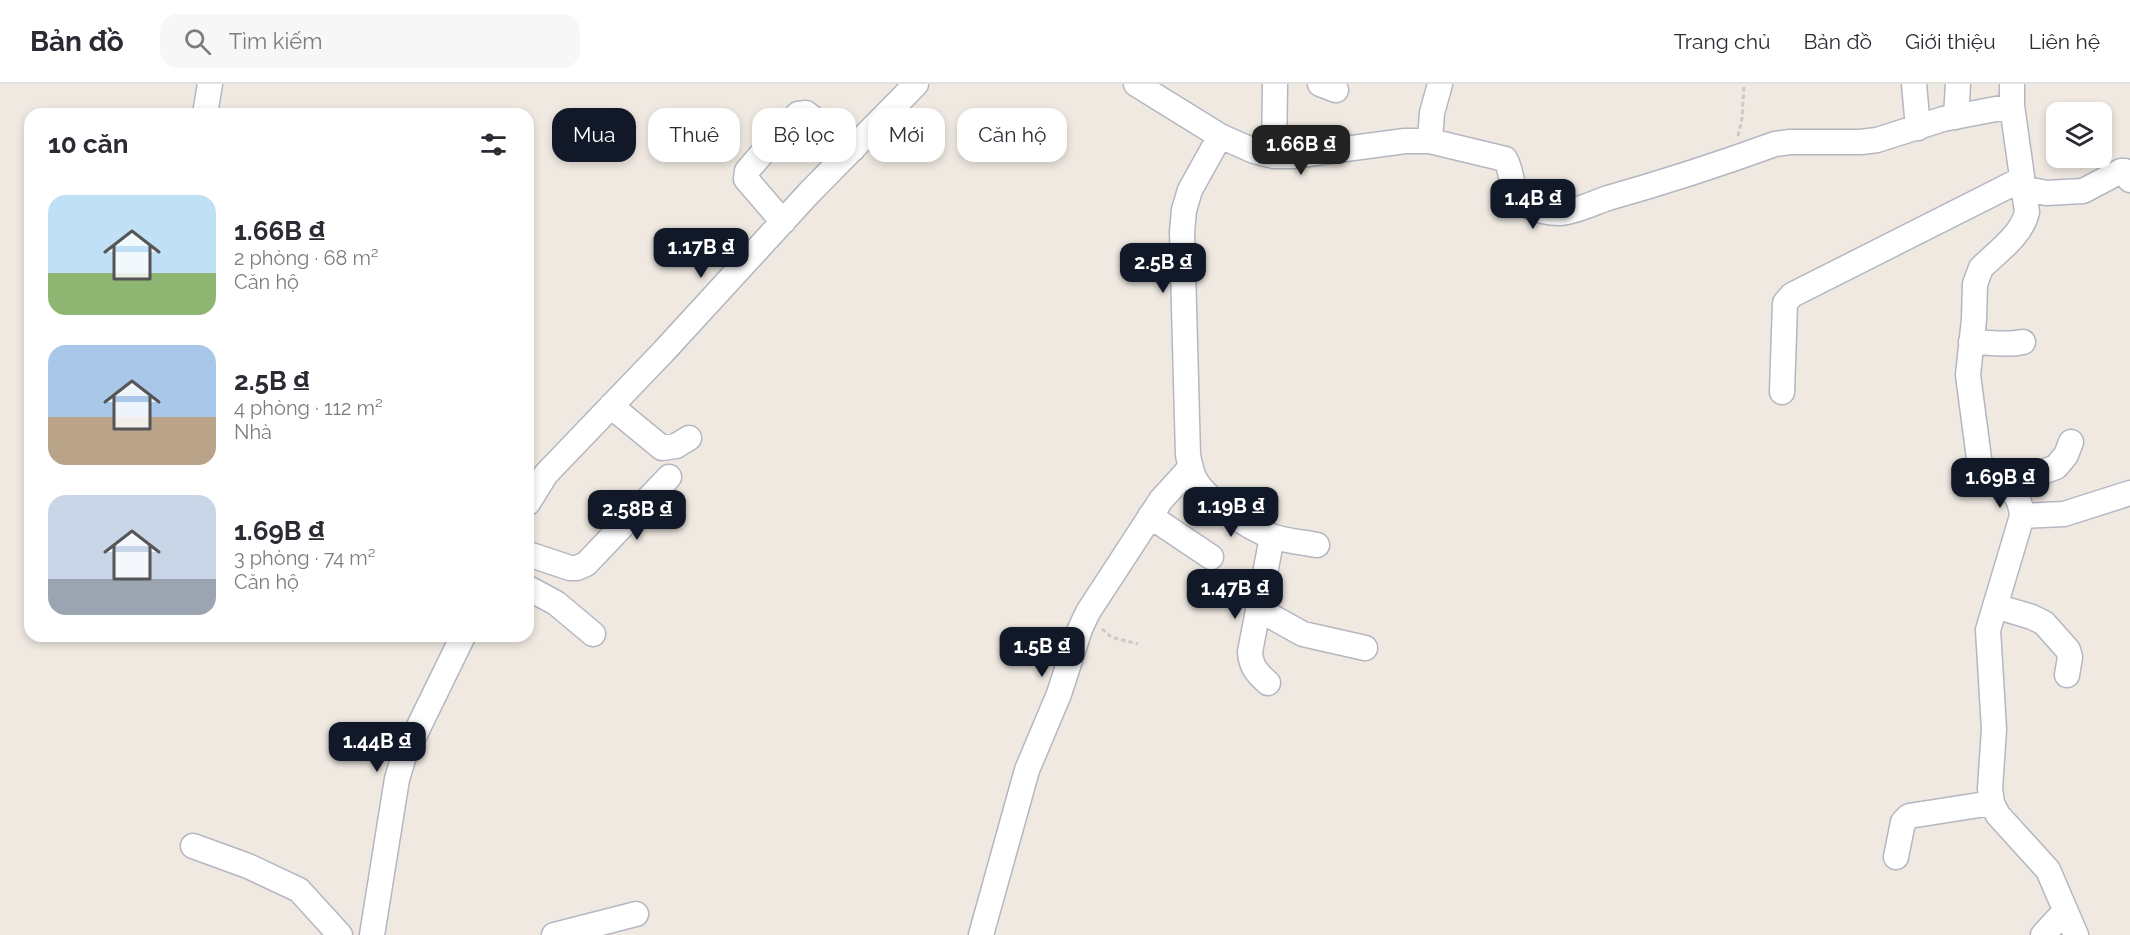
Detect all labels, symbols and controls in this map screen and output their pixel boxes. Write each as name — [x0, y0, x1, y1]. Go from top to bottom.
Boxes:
search box — [160, 14, 580, 68]
text: Bản đồ — [30, 25, 124, 58]
icon: search — [181, 25, 214, 58]
text: Tìm kiếm — [229, 28, 322, 54]
text: Trang chủ — [1674, 29, 1770, 54]
text: Bản đồ — [1803, 29, 1872, 54]
text: Giới thiệu — [1905, 29, 1996, 54]
text: Liên hệ — [2029, 29, 2100, 54]
map controls — [2046, 102, 2112, 168]
button: layers — [2046, 102, 2112, 168]
chip: Mua — [552, 108, 636, 162]
chip: Thuê — [648, 108, 740, 162]
chip: Bộ lọc — [752, 108, 856, 162]
chip: Mới — [868, 108, 945, 162]
chip: Căn hộ — [957, 108, 1067, 162]
pin: 1.66B ₫ — [1246, 125, 1356, 176]
icon: filters — [477, 128, 510, 161]
text: 10 căn — [48, 129, 128, 159]
text: 1.66B ₫ — [1266, 132, 1336, 156]
pin: 1.4B ₫ — [1484, 179, 1582, 230]
text: 1.4B ₫ — [1504, 186, 1562, 210]
text: 1.66B ₫ — [234, 216, 325, 246]
icon: home — [96, 219, 168, 291]
pin: 1.17B ₫ — [646, 228, 756, 279]
text: 1.17B ₫ — [668, 235, 734, 259]
pin: 2.5B ₫ — [1114, 243, 1212, 294]
text: 2 phòng · 68 m² — [234, 246, 379, 270]
text: 2.5B ₫ — [1134, 250, 1192, 274]
text: Căn hộ — [234, 270, 299, 294]
text: 2.5B ₫ — [234, 366, 310, 396]
icon: home — [96, 369, 168, 441]
text: 4 phòng · 112 m² — [234, 396, 383, 420]
text: Nhà — [234, 420, 272, 444]
pin: 1.69B ₫ — [1945, 458, 2055, 509]
text: 1.69B ₫ — [1965, 465, 2035, 489]
pin: 1.19B ₫ — [1176, 487, 1286, 538]
pin: 2.58B ₫ — [582, 490, 692, 541]
text: 1.19B ₫ — [1197, 494, 1265, 518]
text: 2.58B ₫ — [602, 497, 672, 521]
text: 1.69B ₫ — [234, 516, 324, 546]
icon: home — [96, 519, 168, 591]
text: 3 phòng · 74 m² — [234, 546, 376, 570]
pin: 1.47B ₫ — [1180, 569, 1290, 620]
text: Căn hộ — [234, 570, 299, 594]
text: 1.47B ₫ — [1201, 576, 1269, 600]
pin: 1.5B ₫ — [993, 627, 1091, 678]
text: 1.5B ₫ — [1014, 634, 1070, 658]
pin: 1.44B ₫ — [322, 722, 432, 773]
text: 1.44B ₫ — [343, 729, 411, 753]

